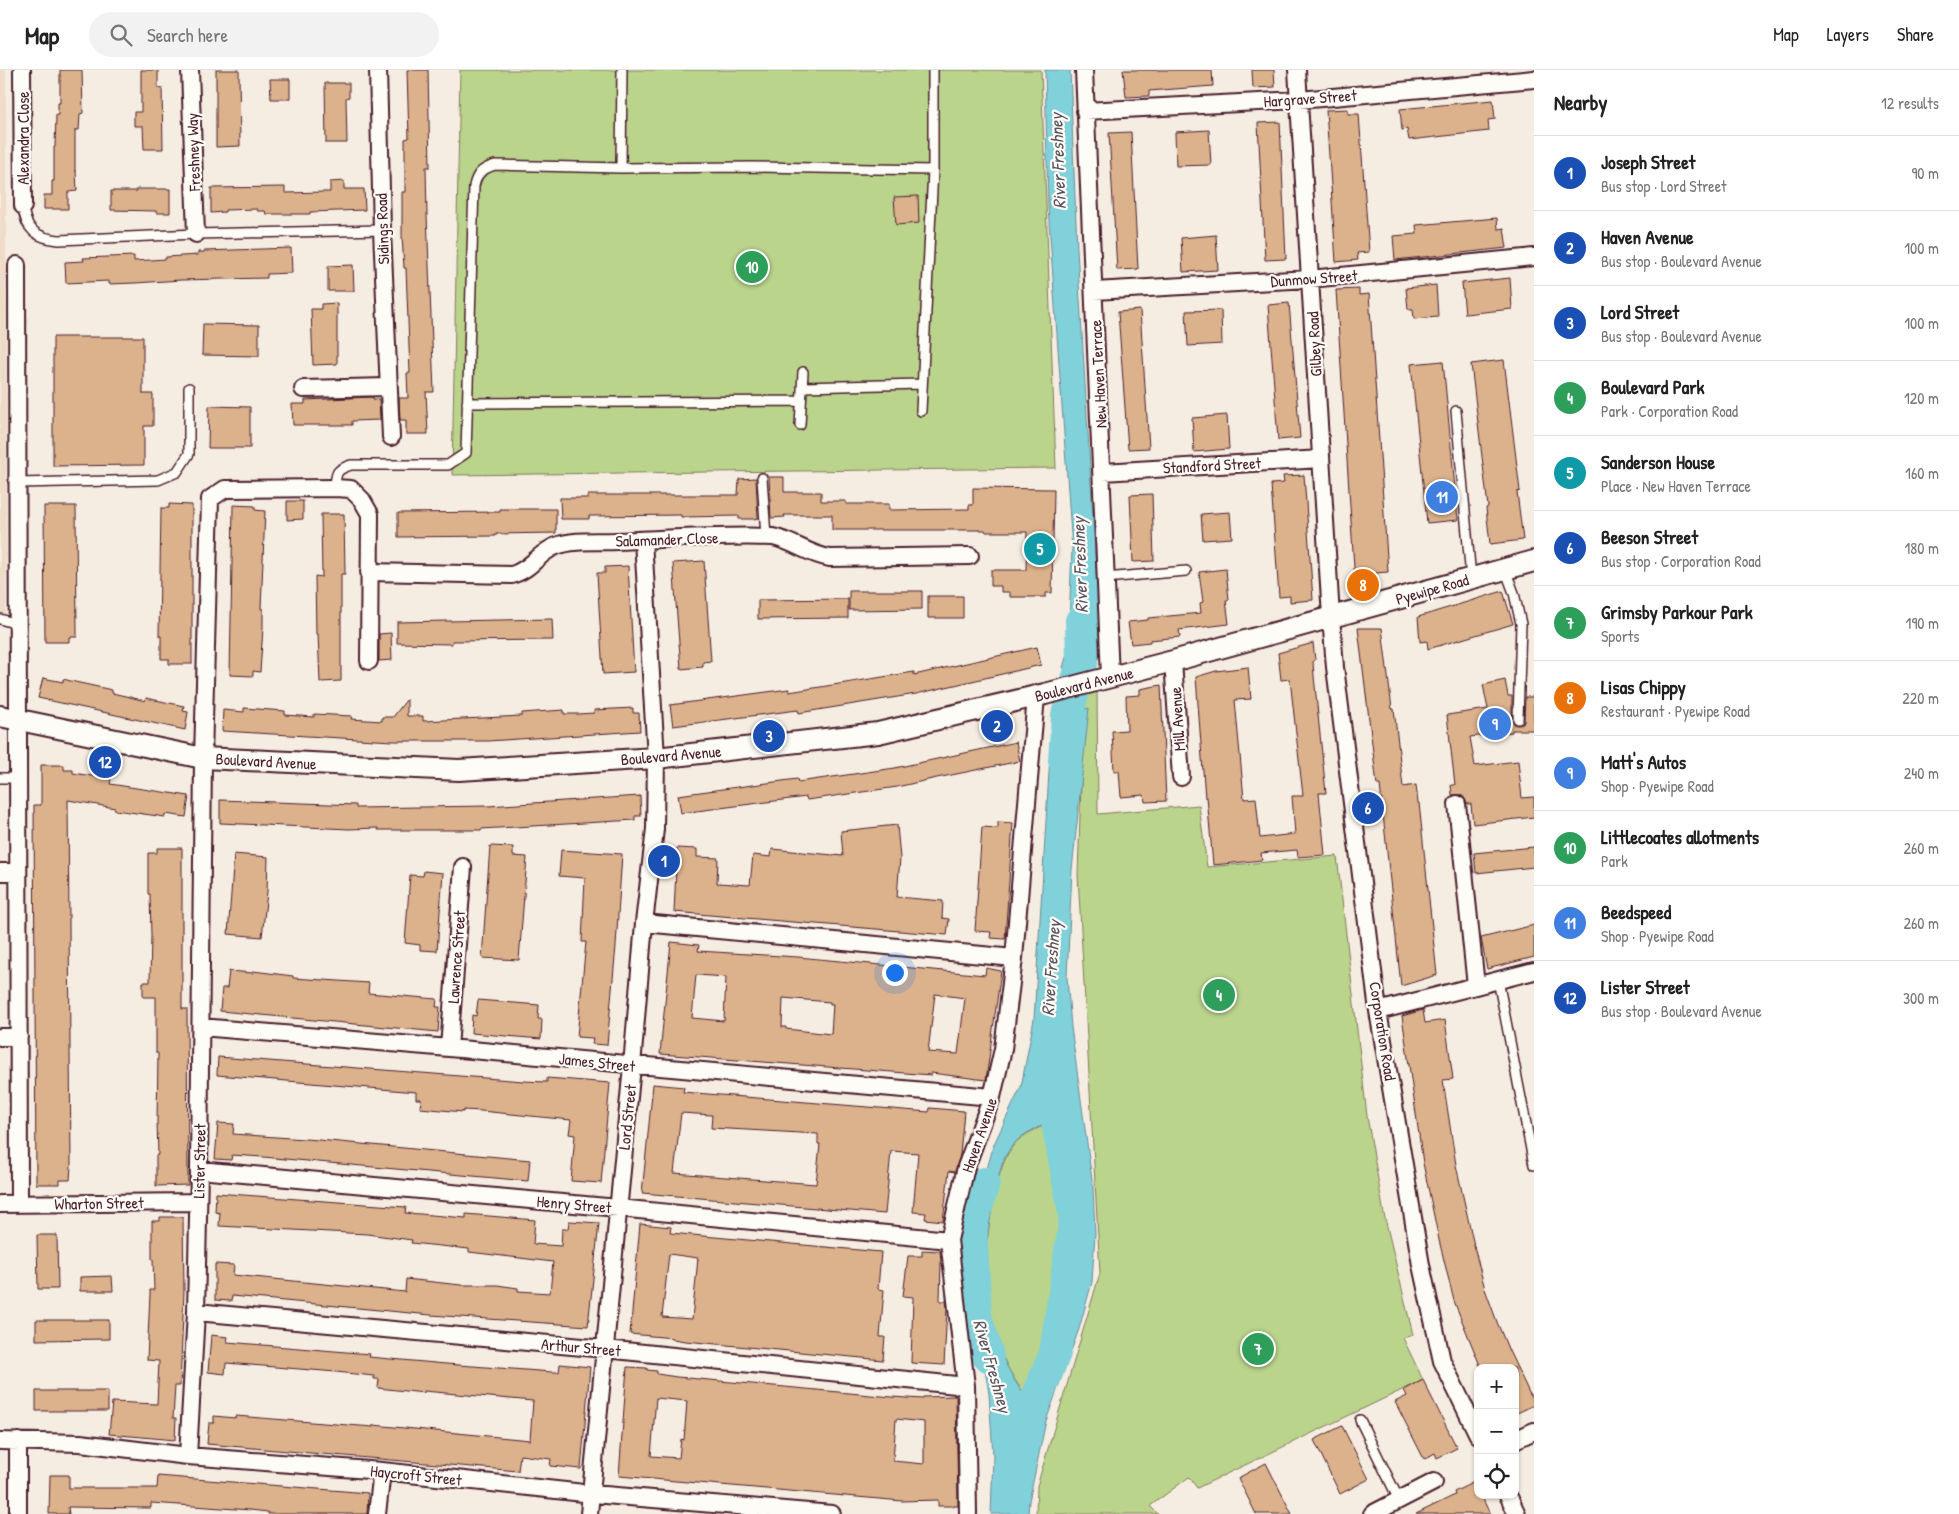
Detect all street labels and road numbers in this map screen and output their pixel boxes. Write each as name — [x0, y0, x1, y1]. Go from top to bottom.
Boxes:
street label: Hargrave Street — [1263, 84, 1358, 112]
street label: Alexandra Close — [12, 91, 34, 185]
street label: Freshney Way — [181, 112, 205, 193]
street label: Sidings Road — [370, 193, 394, 265]
street label: Dunmow Street — [1270, 264, 1359, 292]
street label: Gilbey Road — [1301, 311, 1327, 377]
street label: New Haven Terrace — [1084, 319, 1112, 429]
street label: Standford Street — [1162, 451, 1262, 479]
street label: Salamander Close — [615, 526, 719, 552]
street label: Pyewipe Road — [1393, 568, 1471, 610]
street label: Boulevard Avenue — [1032, 661, 1136, 707]
street label: Mill Avenue — [1164, 686, 1190, 752]
street label: Boulevard Avenue — [620, 740, 723, 770]
street label: Boulevard Avenue — [215, 747, 318, 775]
street label: Lawrence Street — [442, 909, 470, 1004]
street label: Corporation Road — [1364, 980, 1402, 1082]
street label: James Street — [558, 1047, 637, 1077]
street label: Lord Street — [613, 1083, 641, 1151]
street label: Haven Avenue — [956, 1094, 1002, 1175]
street label: Lister Street — [187, 1123, 211, 1199]
street label: Henry Street — [536, 1190, 613, 1218]
street label: Wharton Street — [54, 1191, 144, 1215]
street label: Arthur Street — [540, 1333, 622, 1361]
street label: Haycroft Street — [369, 1459, 463, 1491]

